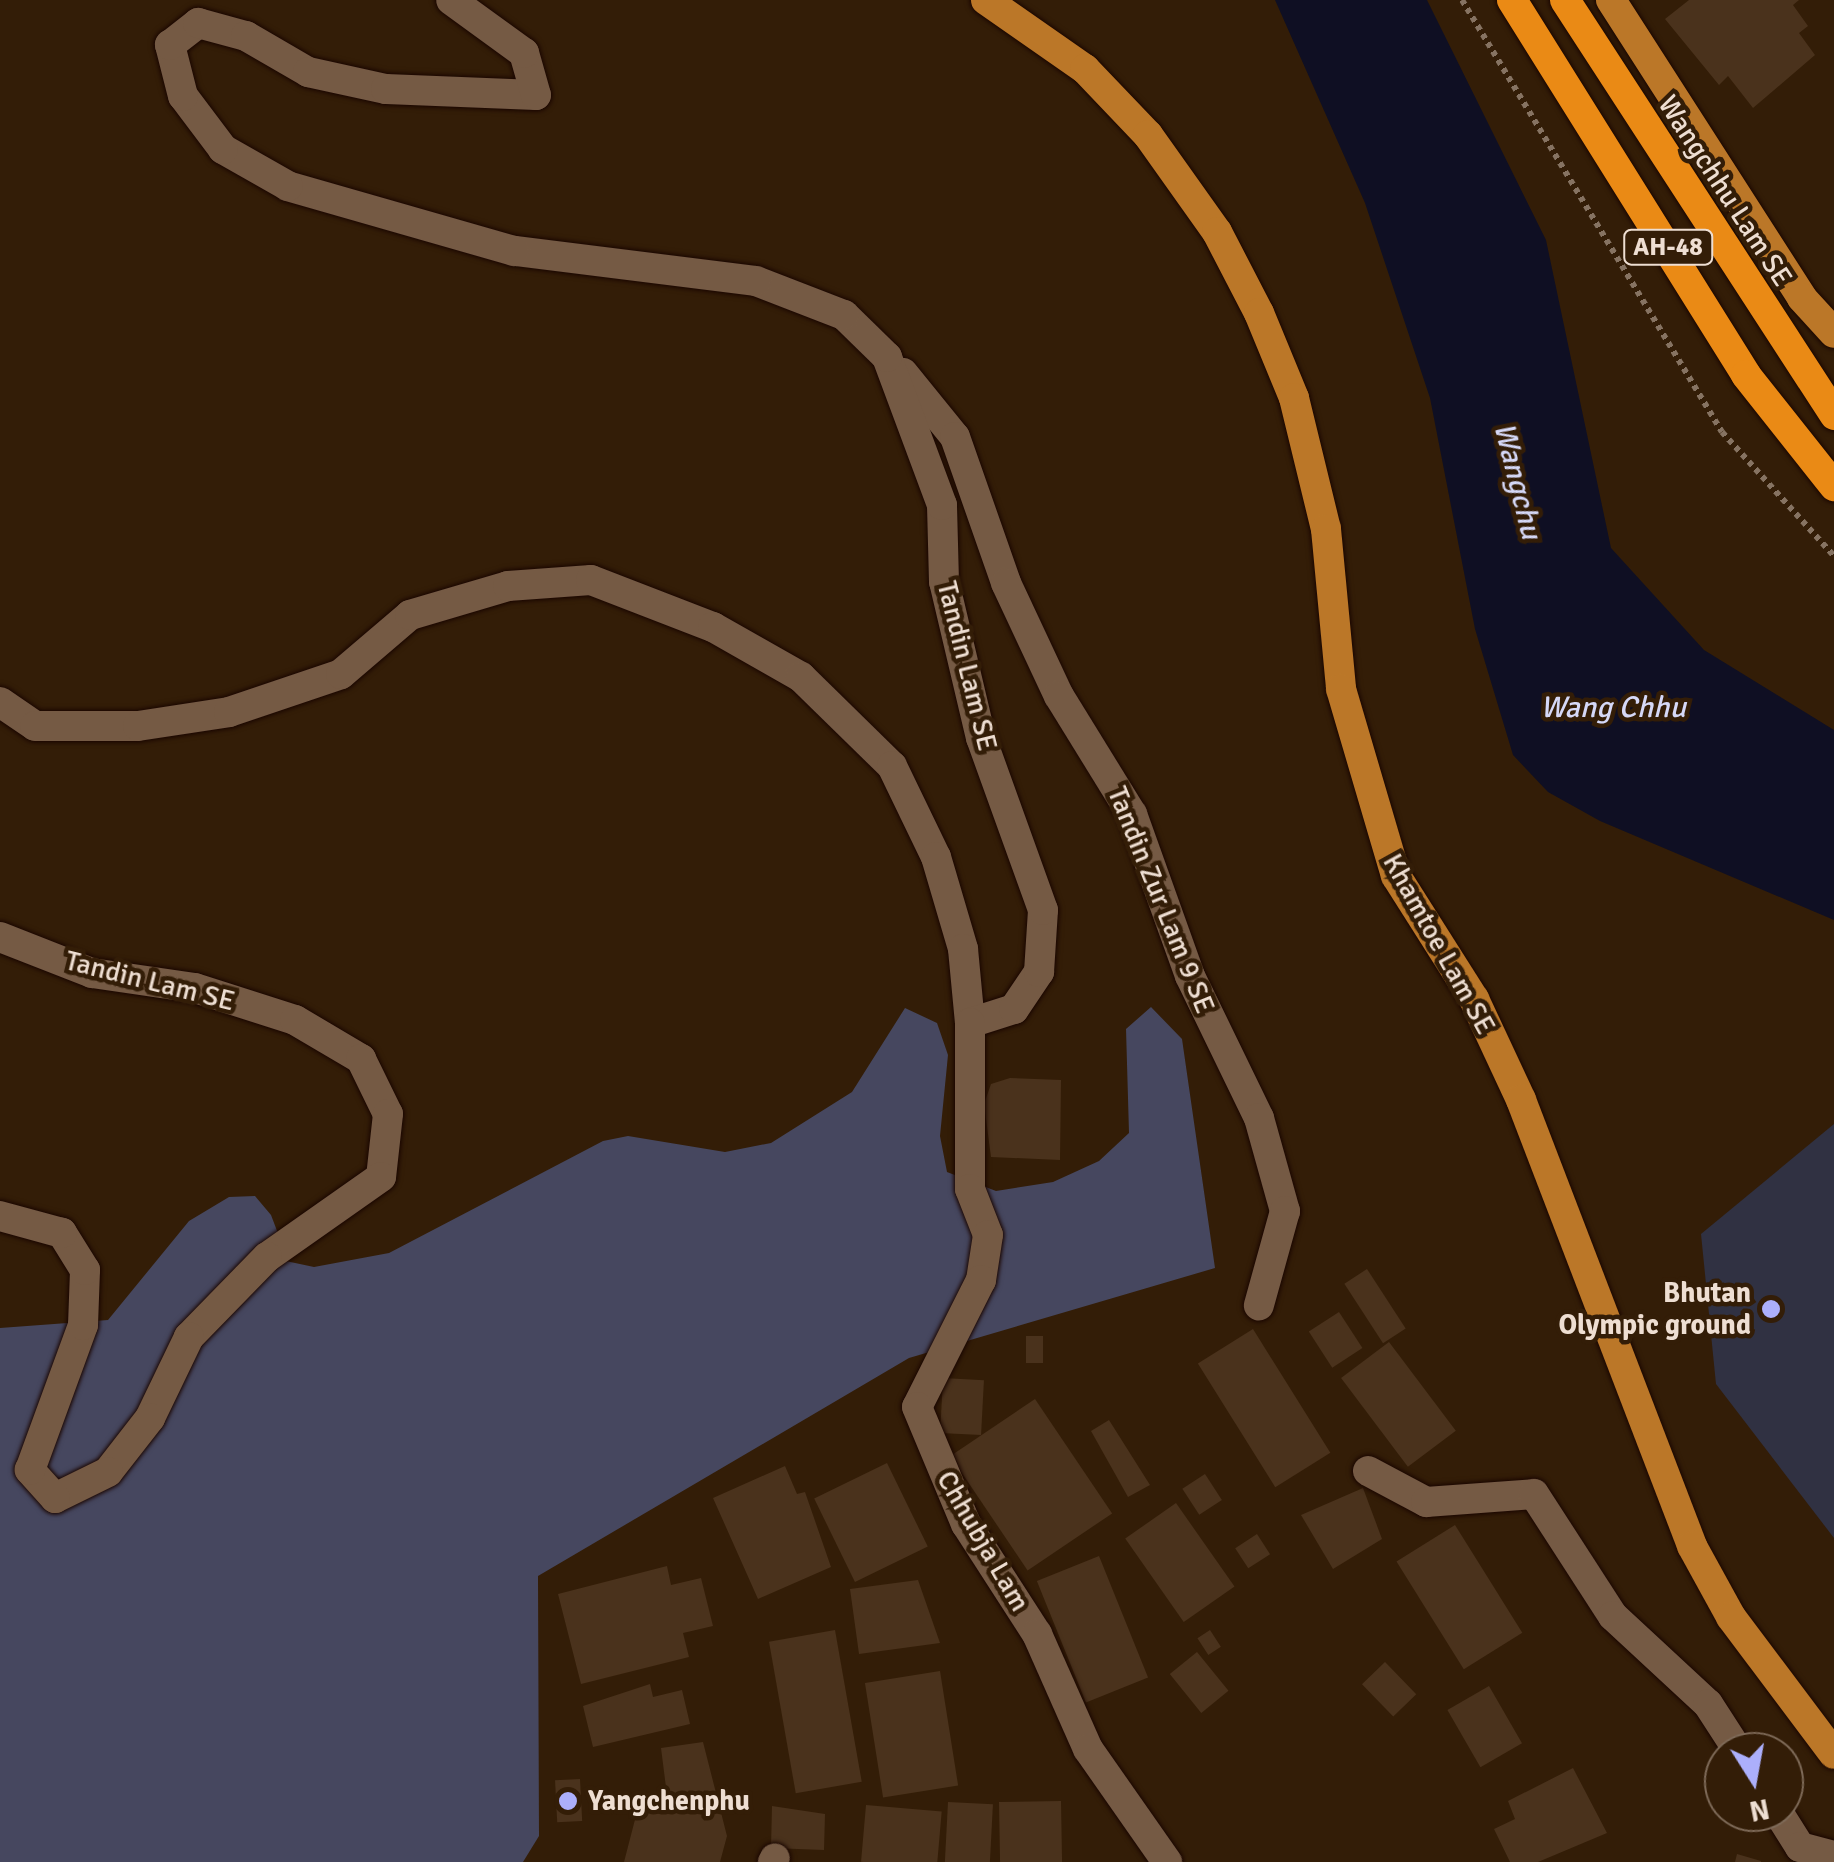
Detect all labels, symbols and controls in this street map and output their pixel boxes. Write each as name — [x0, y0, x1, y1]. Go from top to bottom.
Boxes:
street label: Wangchhu Lam SE — [1651, 89, 1799, 293]
road number: AH-48 — [1623, 227, 1713, 267]
water label: Wangchu — [1485, 419, 1549, 543]
street label: Tandin Lam SE — [930, 578, 1004, 754]
water label: Wang Chhu — [1540, 690, 1686, 726]
street label: Tandin Zur Lam 9 SE — [1100, 782, 1222, 1018]
street label: Khamtoe Lam SE — [1376, 848, 1502, 1040]
street label: Tandin Lam SE — [62, 944, 238, 1018]
place label: Bhutan Olympic ground — [1558, 1276, 1751, 1342]
marker: Bhutan Olympic ground — [1760, 1298, 1782, 1320]
street label: Chhubja Lam — [929, 1465, 1037, 1617]
north arrow — [1704, 1732, 1804, 1832]
place label: Yangchenphu — [588, 1784, 750, 1818]
marker: Yangchenphu — [557, 1790, 579, 1812]
text: N — [1747, 1791, 1772, 1828]

